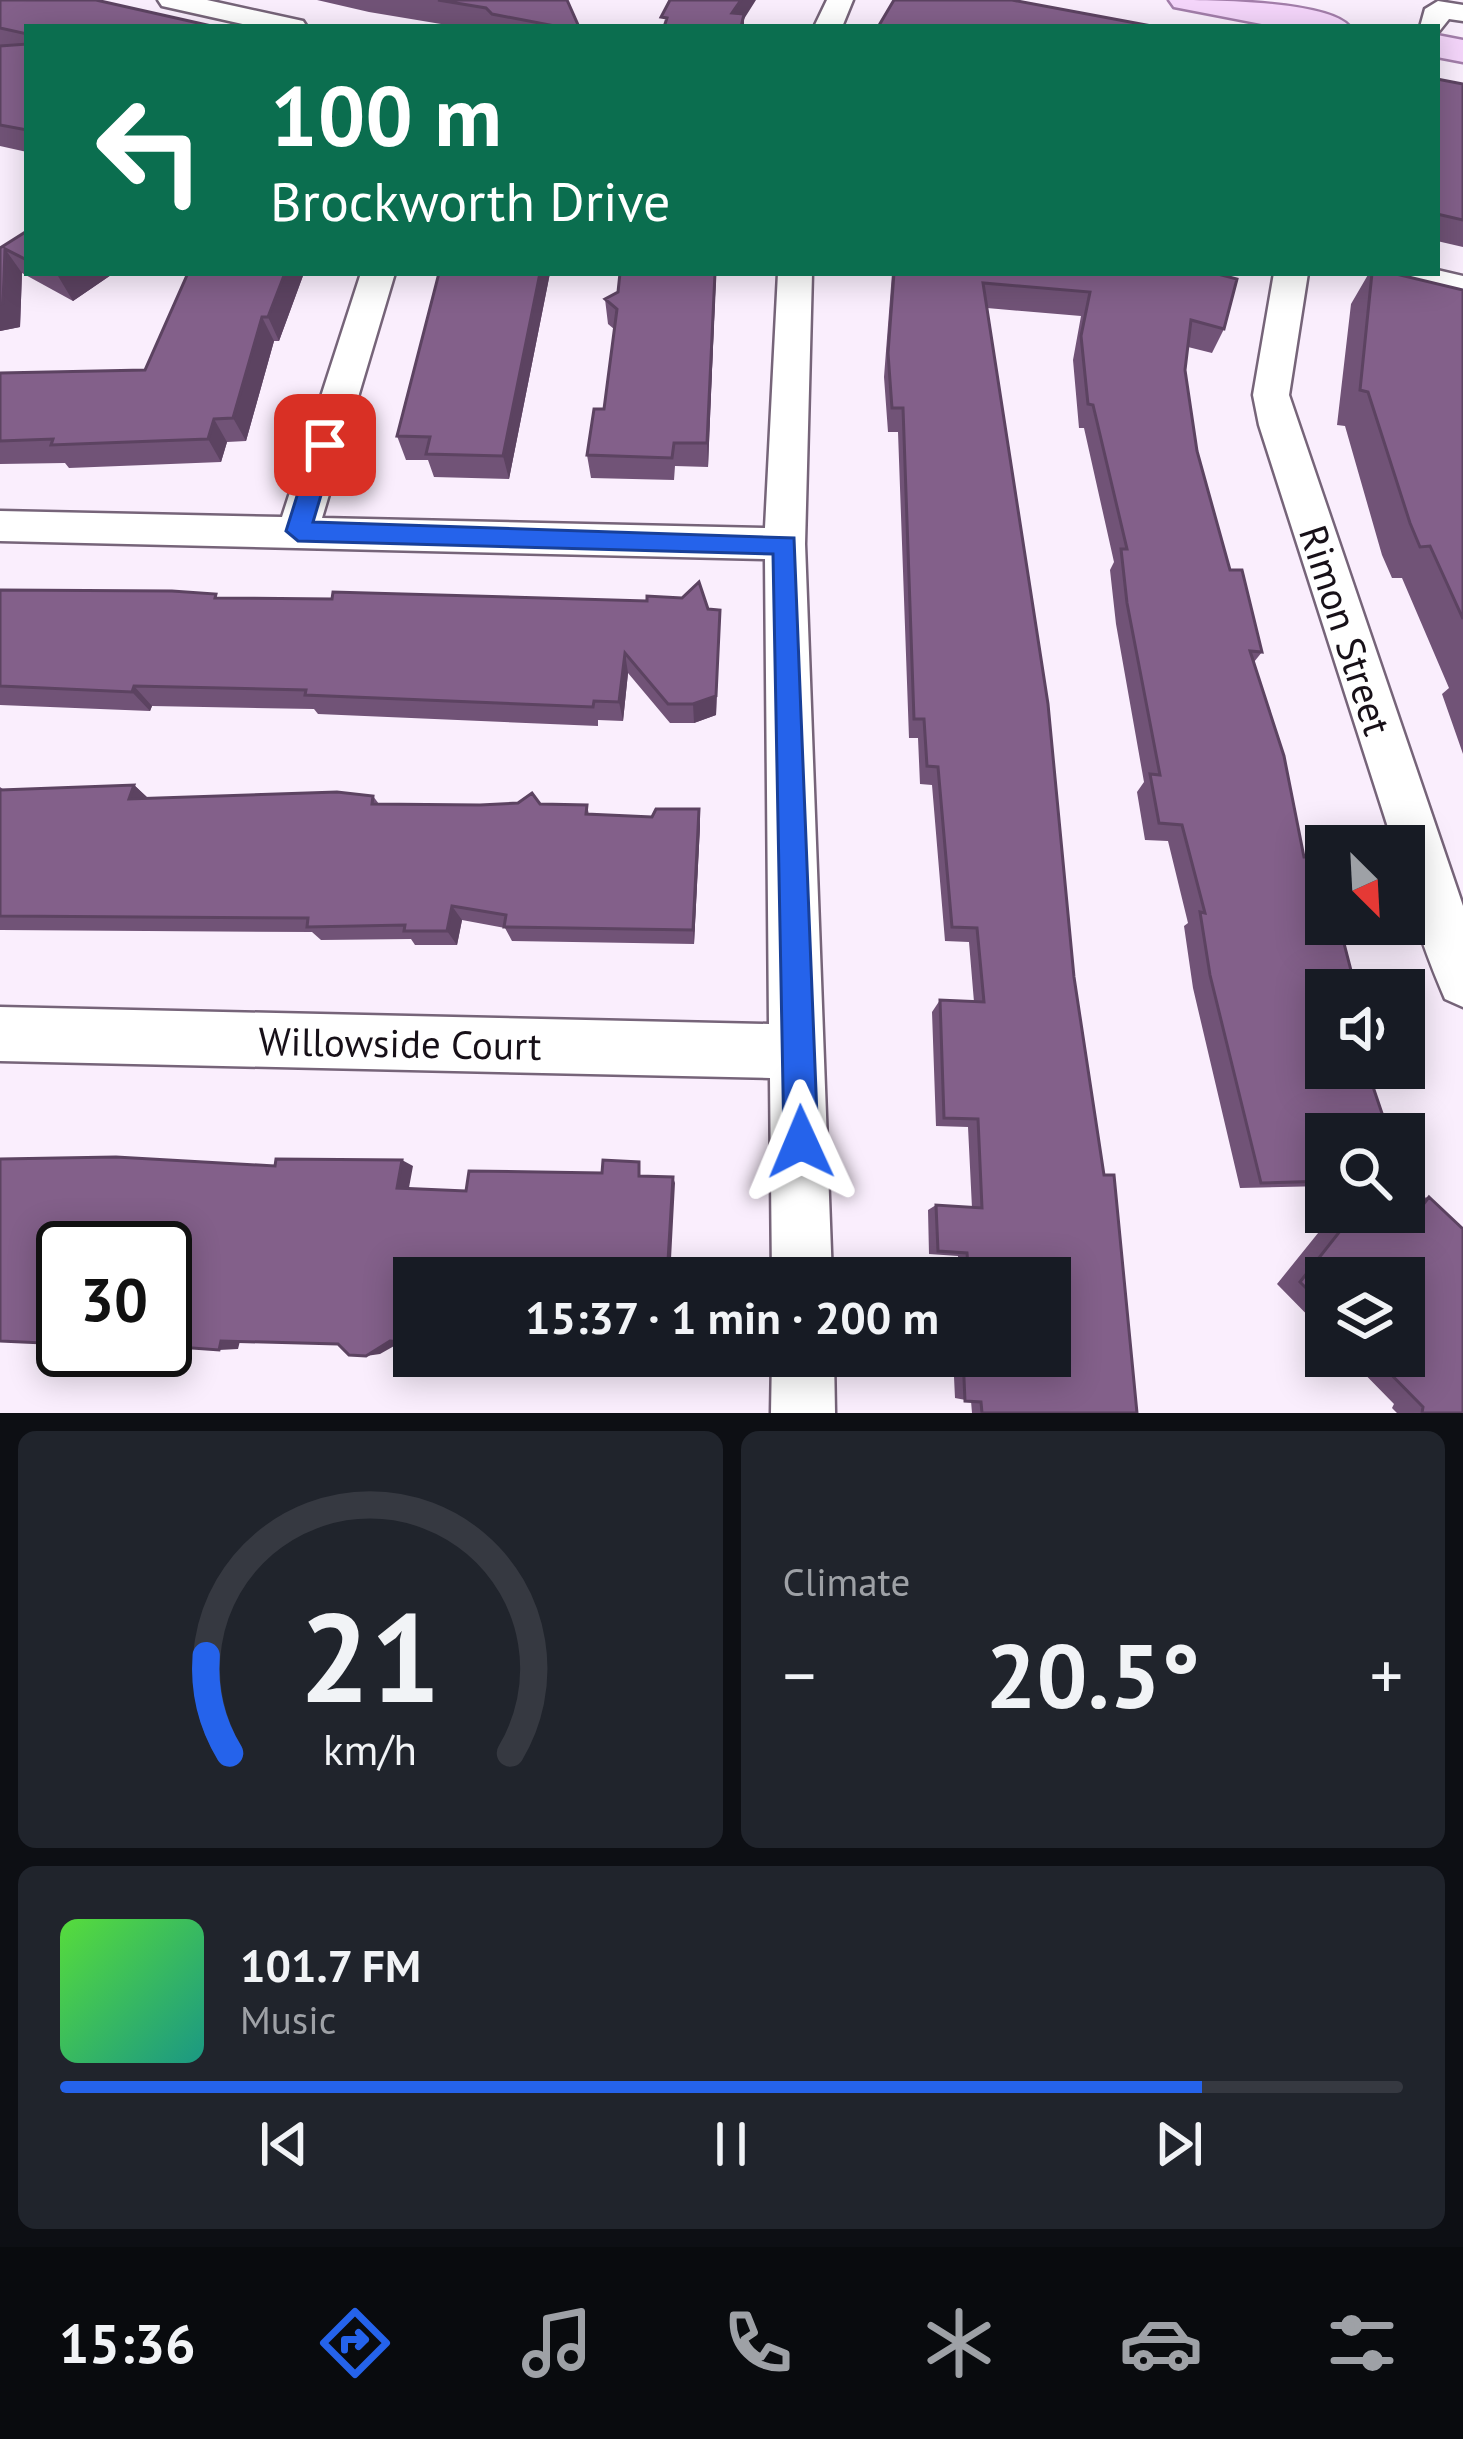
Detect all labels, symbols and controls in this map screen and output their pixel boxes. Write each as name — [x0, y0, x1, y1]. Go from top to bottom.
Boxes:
text: 100 m — [270, 60, 502, 169]
icon: left — [72, 72, 228, 228]
text: Brockworth Drive — [270, 166, 670, 236]
pin — [274, 394, 376, 496]
icon: arrive — [292, 412, 358, 478]
street label: Rimon Street — [1288, 519, 1404, 741]
north arrow — [1305, 825, 1425, 945]
map controls — [1305, 825, 1425, 1377]
button: sound — [1305, 969, 1425, 1089]
street label: Willowside Court — [258, 1015, 542, 1071]
position arrow — [738, 1079, 864, 1205]
button: search — [1305, 1113, 1425, 1233]
speed limit sign: 30 — [36, 1221, 192, 1377]
button: layers — [1305, 1257, 1425, 1377]
text: 15:37 · 1 min · 200 m — [525, 1288, 939, 1346]
text: Climate — [783, 1556, 910, 1607]
text: 21 — [299, 1575, 441, 1736]
text: 20.5° — [985, 1616, 1200, 1733]
text: − — [783, 1632, 816, 1717]
text: + — [1370, 1632, 1403, 1717]
text: km/h — [323, 1720, 417, 1776]
text: 101.7 FM — [240, 1936, 421, 1994]
text: Music — [240, 1994, 336, 2045]
icon: previous — [251, 2111, 317, 2177]
icon: pause — [698, 2111, 764, 2177]
icon: next — [1146, 2111, 1212, 2177]
icon: directions — [313, 2301, 397, 2385]
icon: music — [515, 2301, 599, 2385]
icon: phone — [716, 2301, 800, 2385]
icon: climate — [917, 2301, 1001, 2385]
icon: car — [1119, 2301, 1203, 2385]
icon: filters — [1320, 2301, 1404, 2385]
text: 15:36 — [59, 2308, 196, 2378]

